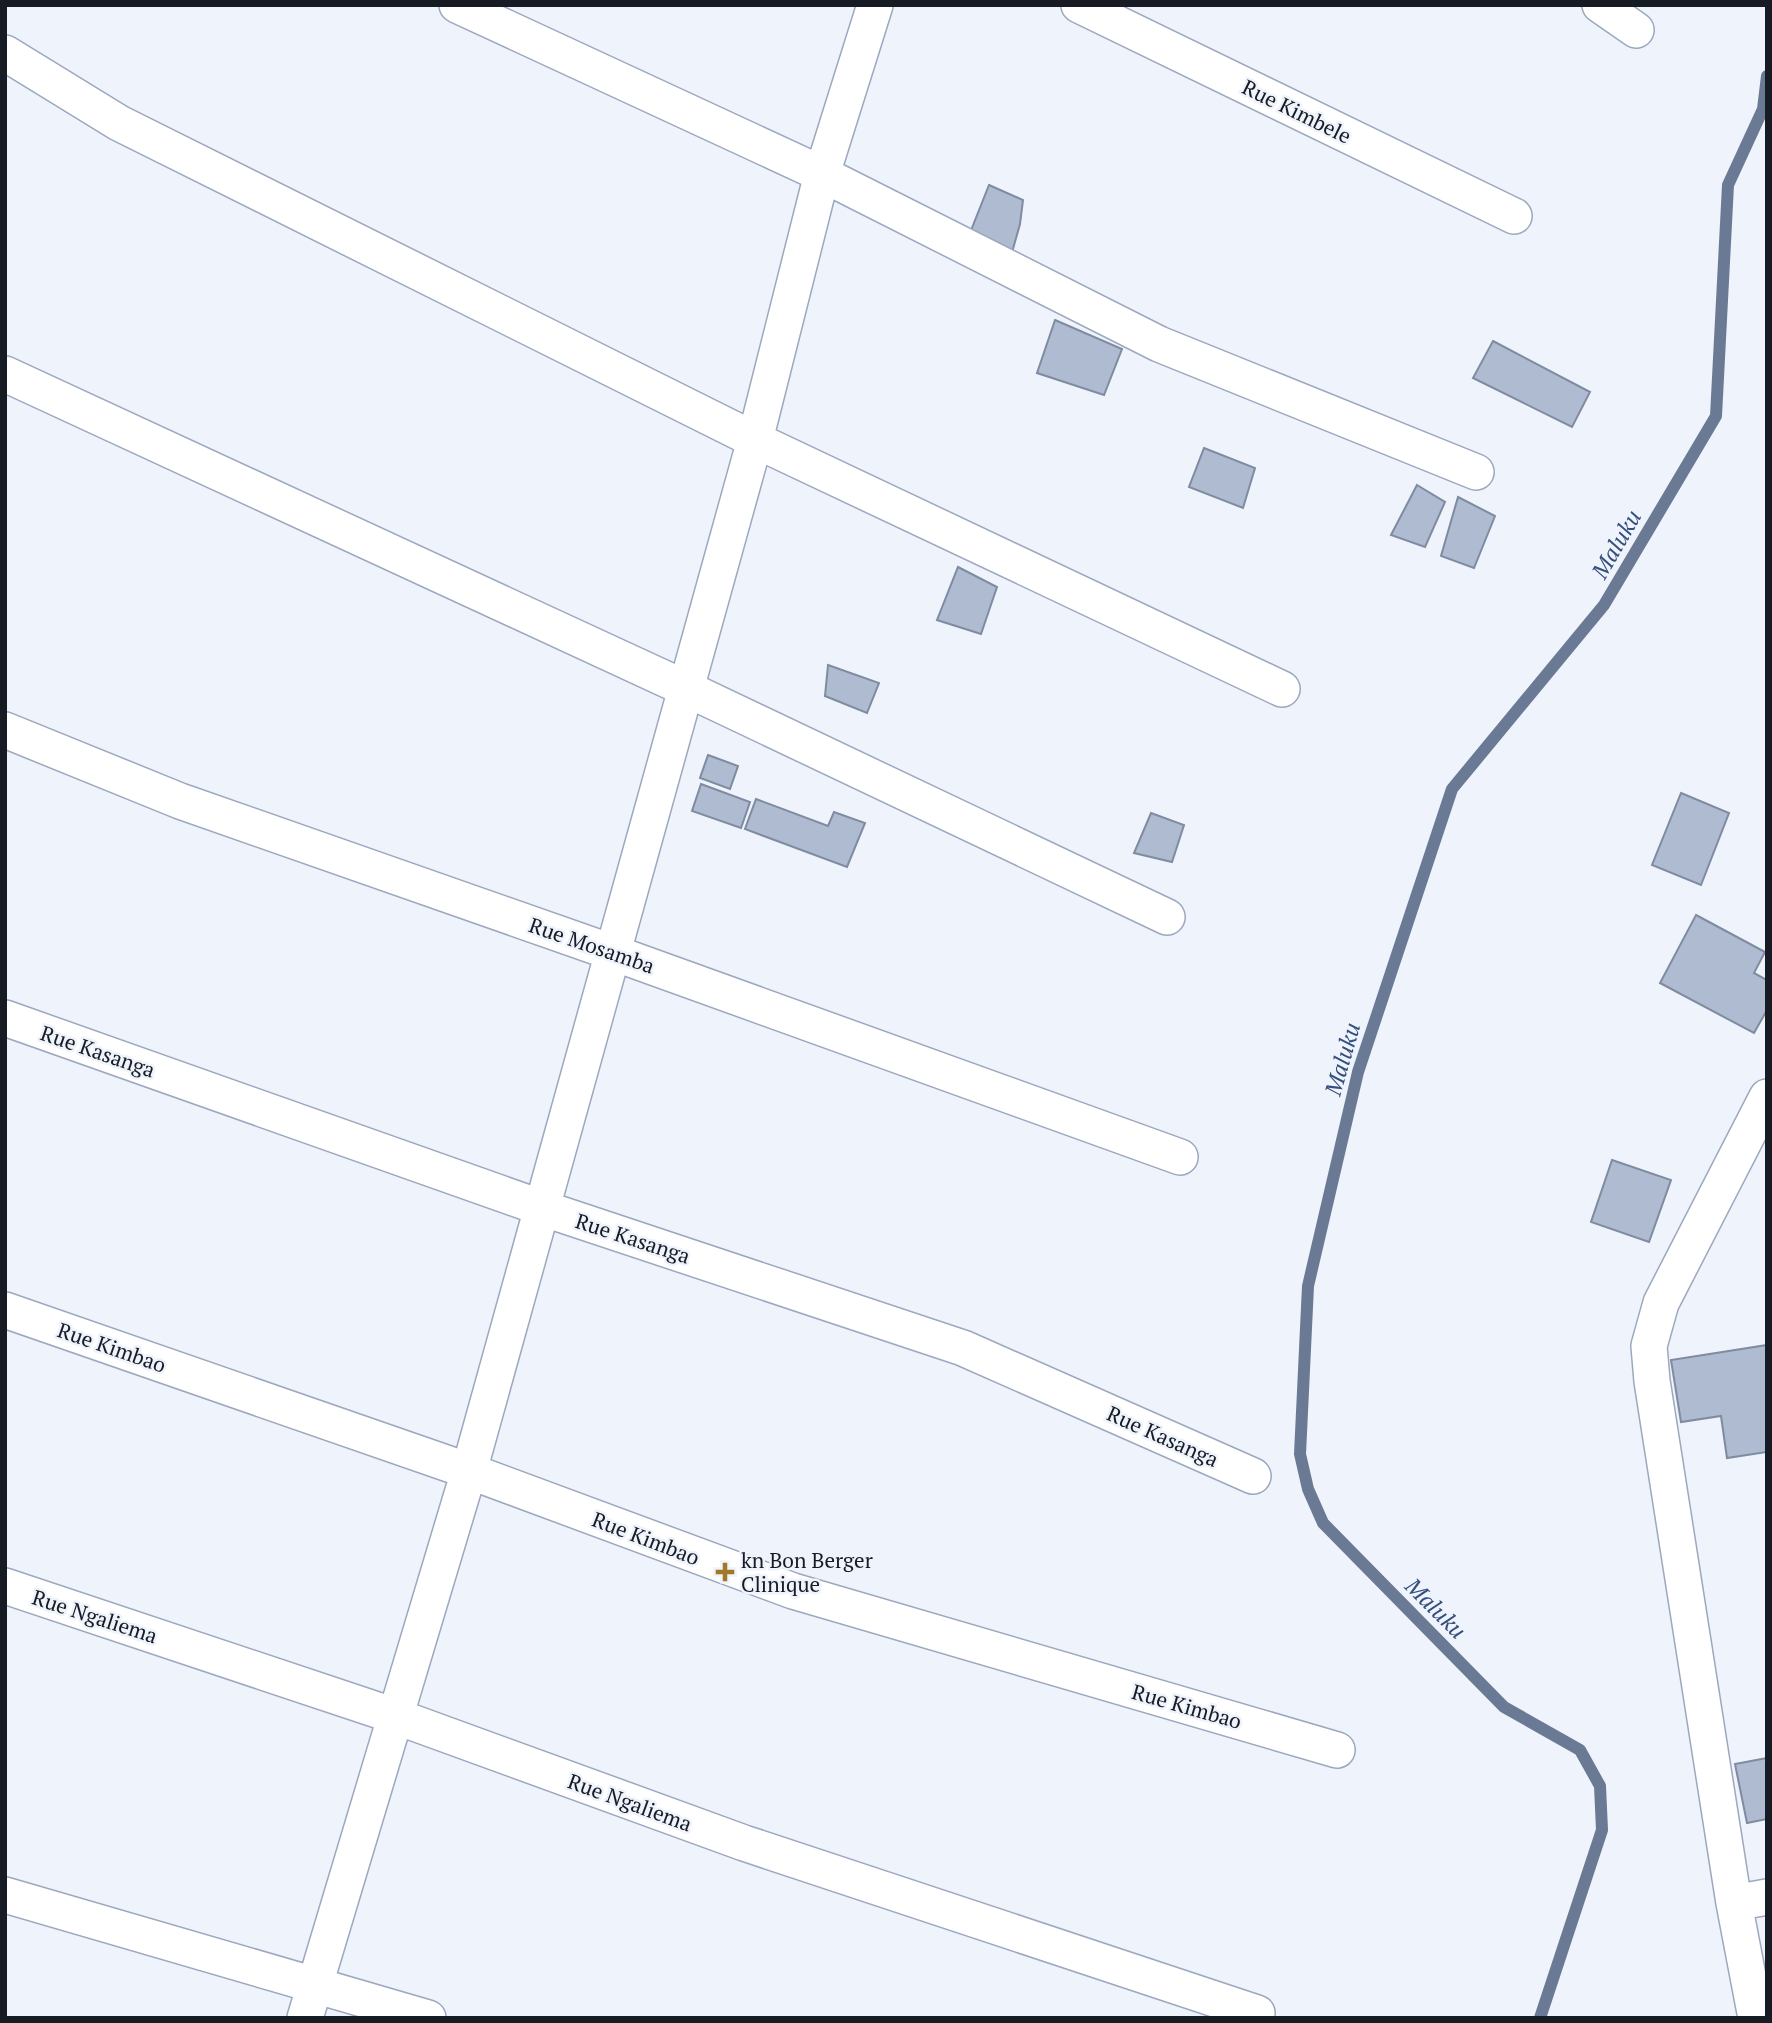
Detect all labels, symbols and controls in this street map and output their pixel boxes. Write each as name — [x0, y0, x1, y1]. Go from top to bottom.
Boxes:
street label: Rue Kimbele — [1238, 73, 1356, 149]
water label: Maluku — [1583, 504, 1648, 585]
street label: Rue Mosamba — [526, 910, 659, 980]
street label: Rue Kasanga — [37, 1018, 159, 1084]
water label: Maluku — [1317, 1019, 1367, 1100]
street label: Rue Kasanga — [572, 1206, 694, 1270]
street label: Rue Kimbao — [54, 1315, 170, 1379]
street label: Rue Kasanga — [1103, 1399, 1223, 1473]
street label: Rue Kimbao — [588, 1505, 704, 1571]
place label: kn Bon Berger Clinique — [741, 1546, 873, 1598]
marker: kn Bon Berger Clinique — [715, 1562, 735, 1582]
water label: Maluku — [1398, 1570, 1473, 1645]
street label: Rue Ngaliema — [29, 1583, 162, 1650]
street label: Rue Kimbao — [1129, 1677, 1245, 1735]
street label: Rue Ngaliema — [564, 1767, 696, 1838]

